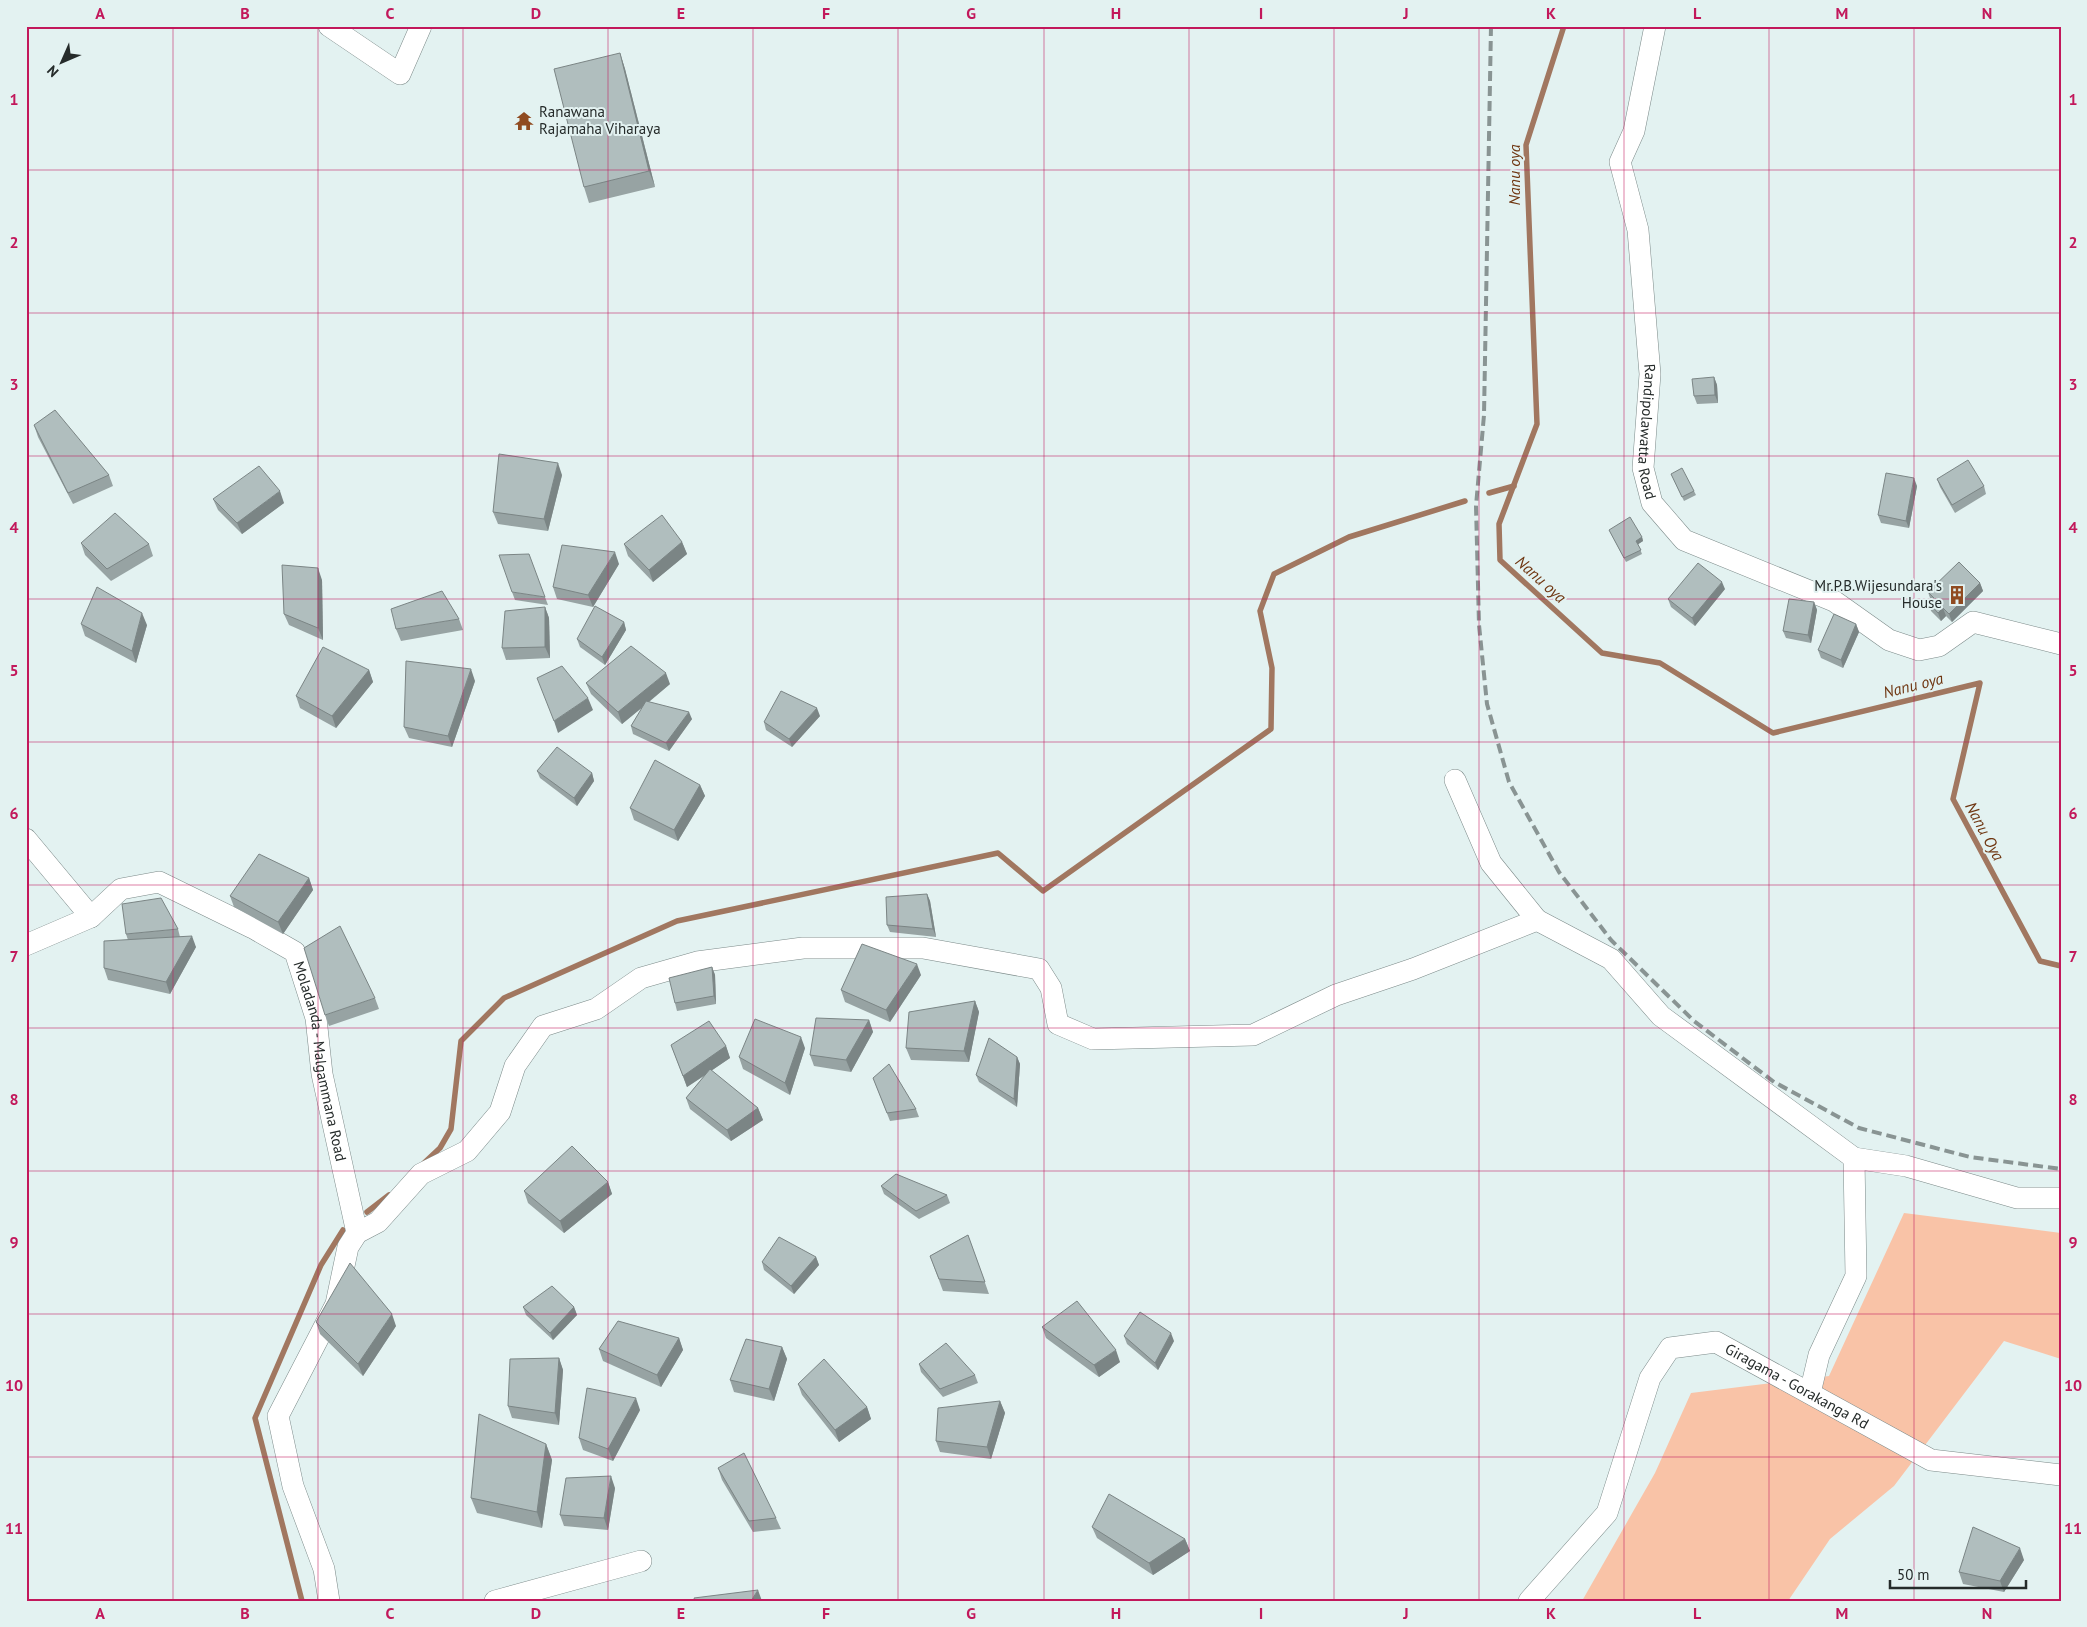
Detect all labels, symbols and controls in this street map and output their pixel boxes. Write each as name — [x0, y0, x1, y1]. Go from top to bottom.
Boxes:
text: A — [95, 3, 105, 23]
text: B — [240, 3, 250, 23]
text: C — [386, 3, 395, 23]
text: D — [531, 3, 541, 23]
text: E — [677, 3, 685, 23]
text: F — [822, 3, 830, 23]
text: G — [966, 3, 976, 23]
text: H — [1111, 3, 1121, 23]
text: I — [1259, 3, 1263, 23]
text: J — [1402, 3, 1409, 23]
text: K — [1546, 3, 1556, 23]
text: L — [1693, 3, 1702, 23]
text: M — [1836, 3, 1848, 23]
text: N — [1982, 3, 1992, 23]
north arrow — [38, 38, 88, 88]
text: N — [43, 62, 62, 81]
text: 1 — [9, 89, 19, 109]
text: 1 — [2068, 89, 2078, 109]
place label: Ranawana Rajamaha Viharaya — [539, 102, 661, 138]
temple icon: Ranawana Rajamaha Viharaya — [513, 110, 535, 132]
water label: Nanu oya — [1504, 144, 1524, 206]
text: 2 — [9, 232, 19, 252]
text: 2 — [2068, 232, 2078, 252]
street label: Randipolawatta Road — [1634, 363, 1661, 501]
text: 3 — [9, 374, 19, 394]
text: 3 — [2068, 374, 2078, 394]
text: 4 — [9, 517, 19, 537]
text: 4 — [2068, 517, 2078, 537]
water label: Nanu oya — [1512, 551, 1571, 607]
place label: Mr.P.B.Wijesundara's House — [1814, 576, 1942, 612]
building icon: Mr.P.B.Wijesundara's House — [1946, 584, 1968, 606]
text: 5 — [9, 660, 19, 680]
text: 5 — [2068, 660, 2078, 680]
water label: Nanu oya — [1881, 668, 1945, 702]
water label: Nanu Oya — [1961, 798, 2009, 864]
text: 6 — [9, 803, 19, 823]
text: 6 — [2068, 803, 2078, 823]
text: 7 — [9, 946, 19, 966]
text: 7 — [2068, 946, 2078, 966]
street label: Moladanda - Malgammana Road — [290, 959, 351, 1163]
text: 8 — [9, 1089, 19, 1109]
text: 8 — [2068, 1089, 2078, 1109]
text: 9 — [9, 1232, 19, 1252]
text: 9 — [2068, 1232, 2078, 1252]
street label: Giragama - Gorakanga Rd — [1722, 1339, 1872, 1433]
text: 10 — [5, 1375, 23, 1395]
text: 10 — [2064, 1375, 2082, 1395]
text: 11 — [5, 1518, 23, 1538]
text: 11 — [2064, 1518, 2082, 1538]
scale bar — [1890, 1557, 2026, 1589]
text: 50 m — [1897, 1565, 1930, 1584]
text: A — [95, 1603, 105, 1623]
text: B — [240, 1603, 250, 1623]
text: C — [386, 1603, 395, 1623]
text: D — [531, 1603, 541, 1623]
text: E — [677, 1603, 685, 1623]
text: F — [822, 1603, 830, 1623]
text: G — [966, 1603, 976, 1623]
text: H — [1111, 1603, 1121, 1623]
text: I — [1259, 1603, 1263, 1623]
text: J — [1402, 1603, 1409, 1623]
text: K — [1546, 1603, 1556, 1623]
text: L — [1693, 1603, 1702, 1623]
text: M — [1836, 1603, 1848, 1623]
text: N — [1982, 1603, 1992, 1623]

